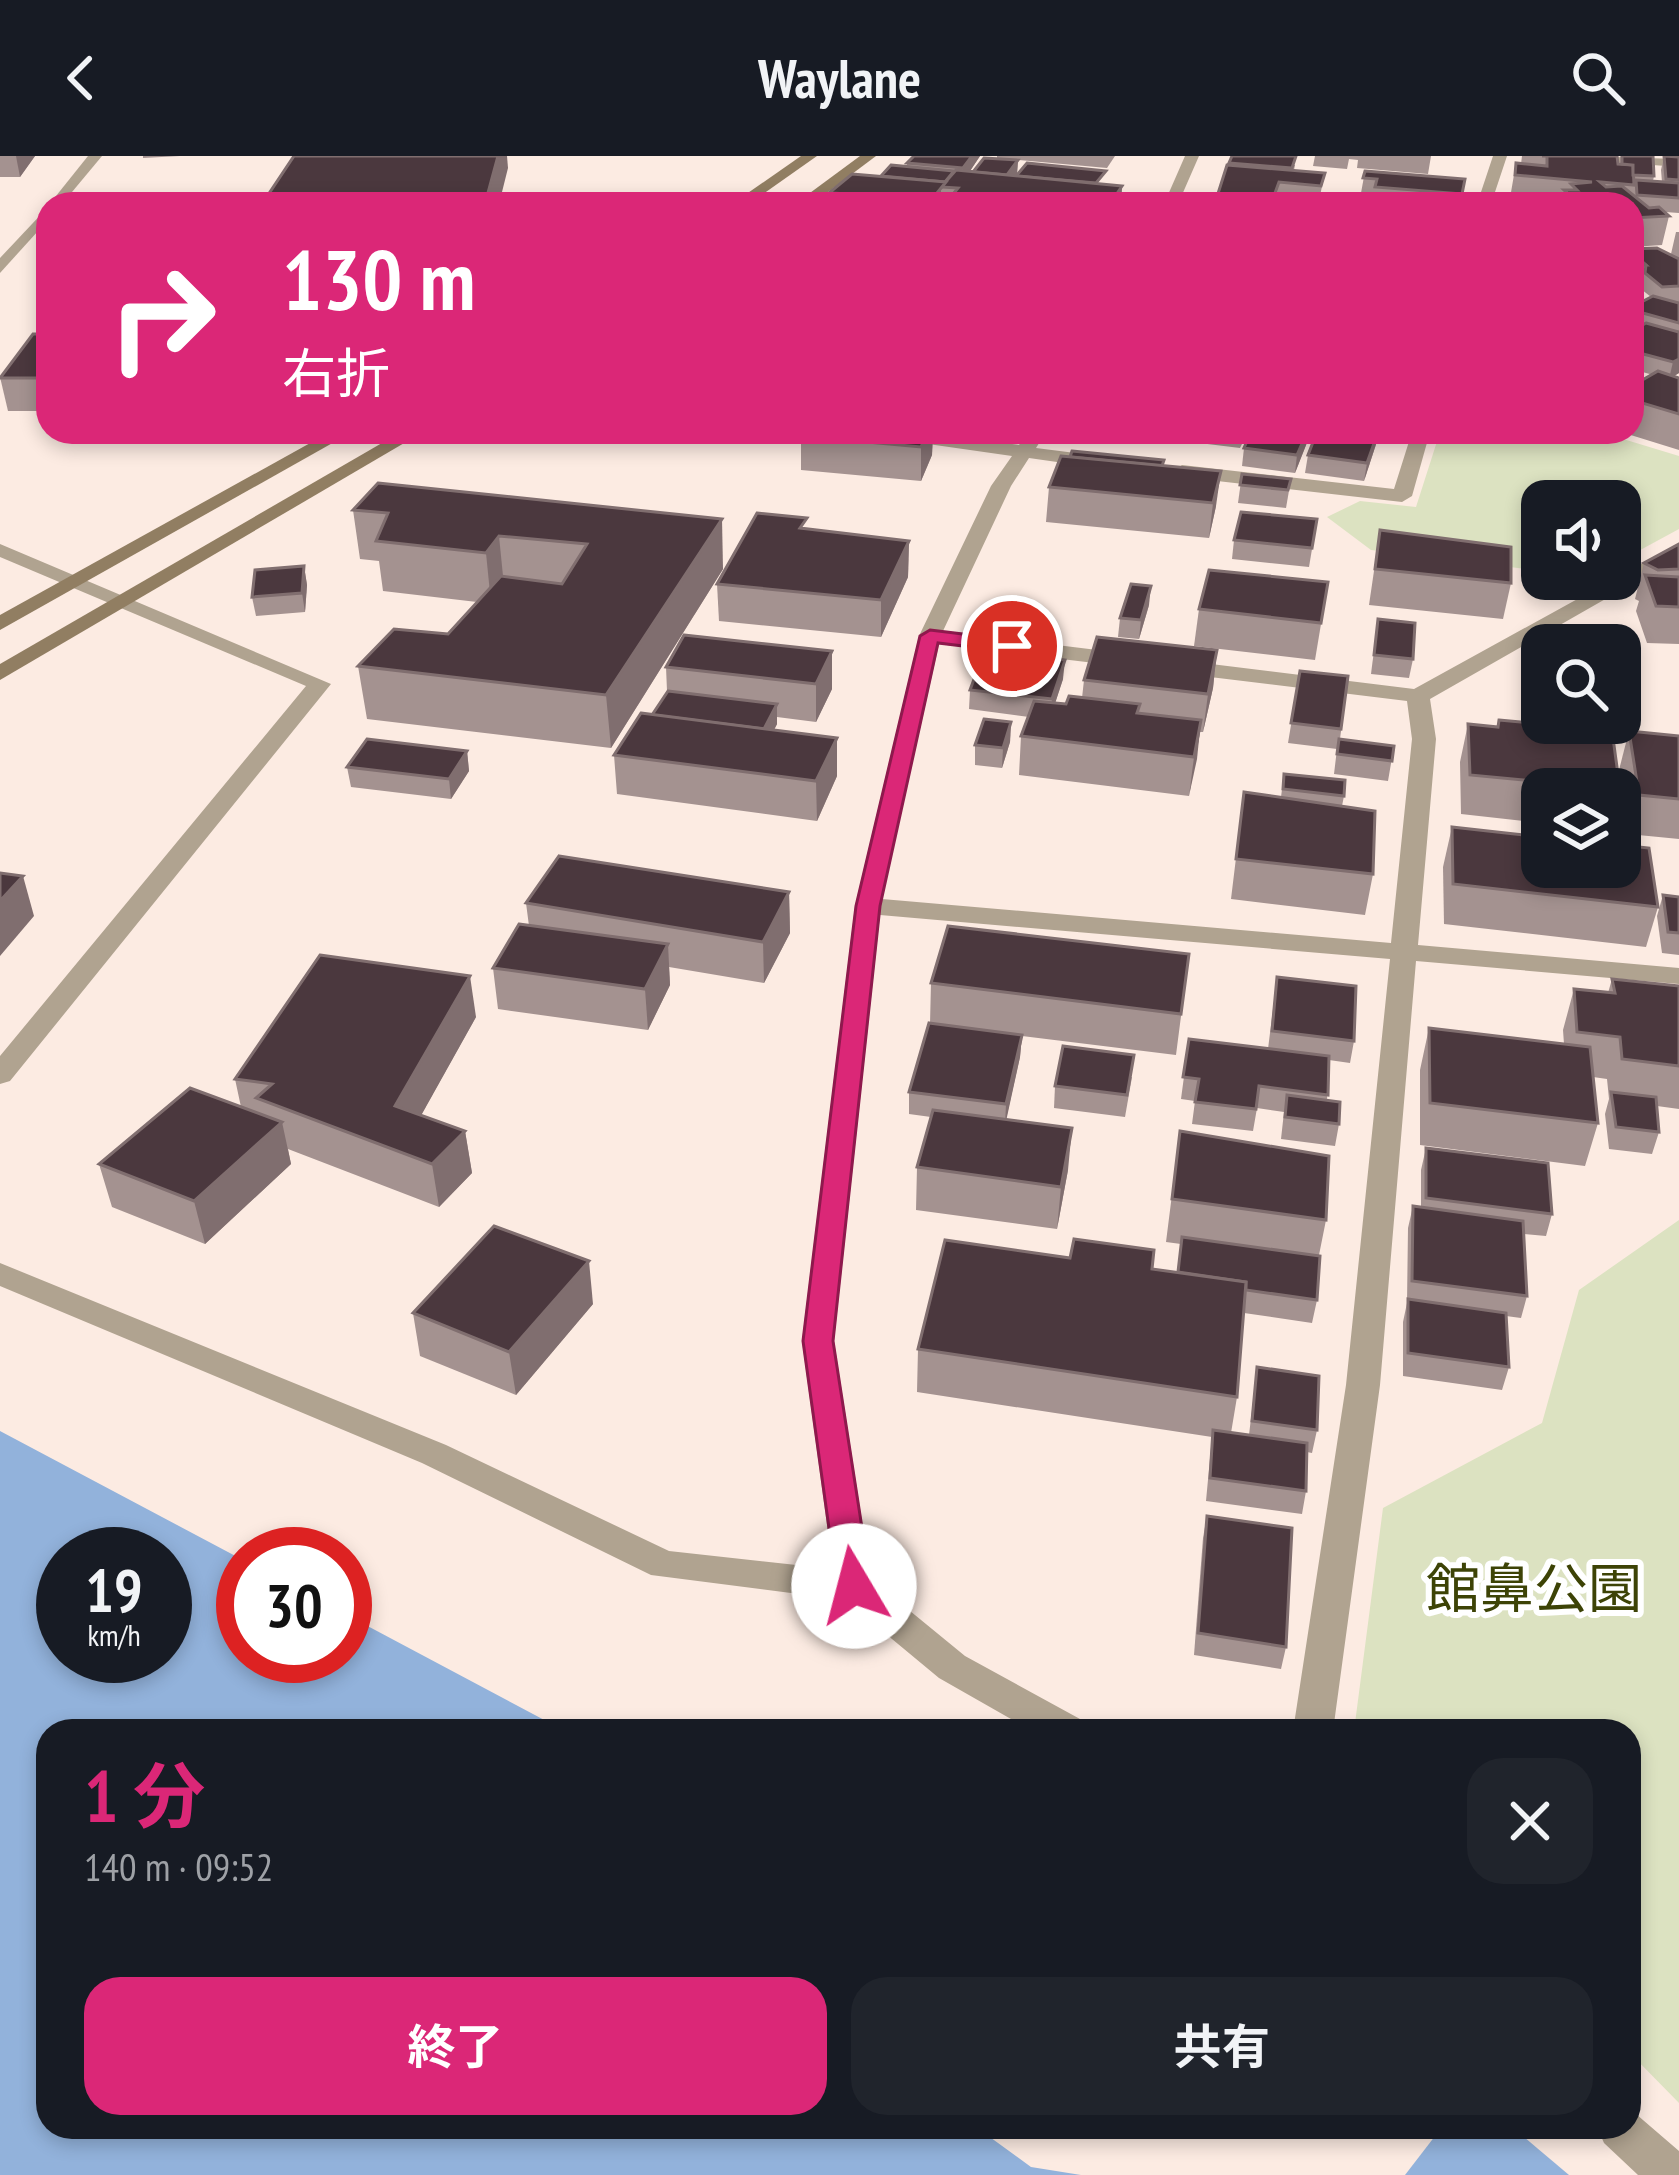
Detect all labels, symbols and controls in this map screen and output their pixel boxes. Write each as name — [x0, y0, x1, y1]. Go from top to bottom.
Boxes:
text: Waylane — [758, 43, 921, 113]
icon: back — [48, 45, 114, 111]
icon: search — [1565, 45, 1631, 111]
text: 130 m — [282, 224, 475, 333]
icon: right — [84, 240, 240, 396]
text: 右折 — [282, 338, 390, 408]
map controls — [1521, 480, 1641, 888]
button: sound — [1521, 480, 1641, 600]
pin — [961, 595, 1063, 697]
icon: arrive — [979, 613, 1045, 679]
button: search — [1521, 624, 1641, 744]
button: layers — [1521, 768, 1641, 888]
position arrow — [791, 1523, 917, 1649]
speed limit sign: 30 — [216, 1527, 372, 1683]
text: 19 — [85, 1551, 143, 1629]
park label: 館鼻公園 — [1426, 1553, 1642, 1623]
text: km/h — [87, 1615, 141, 1654]
text: 1 分 — [84, 1749, 205, 1842]
button: close — [1467, 1758, 1593, 1884]
text: 140 m · 09:52 — [84, 1841, 273, 1892]
button: 終了 — [84, 1977, 827, 2115]
button: 共有 — [851, 1977, 1593, 2115]

